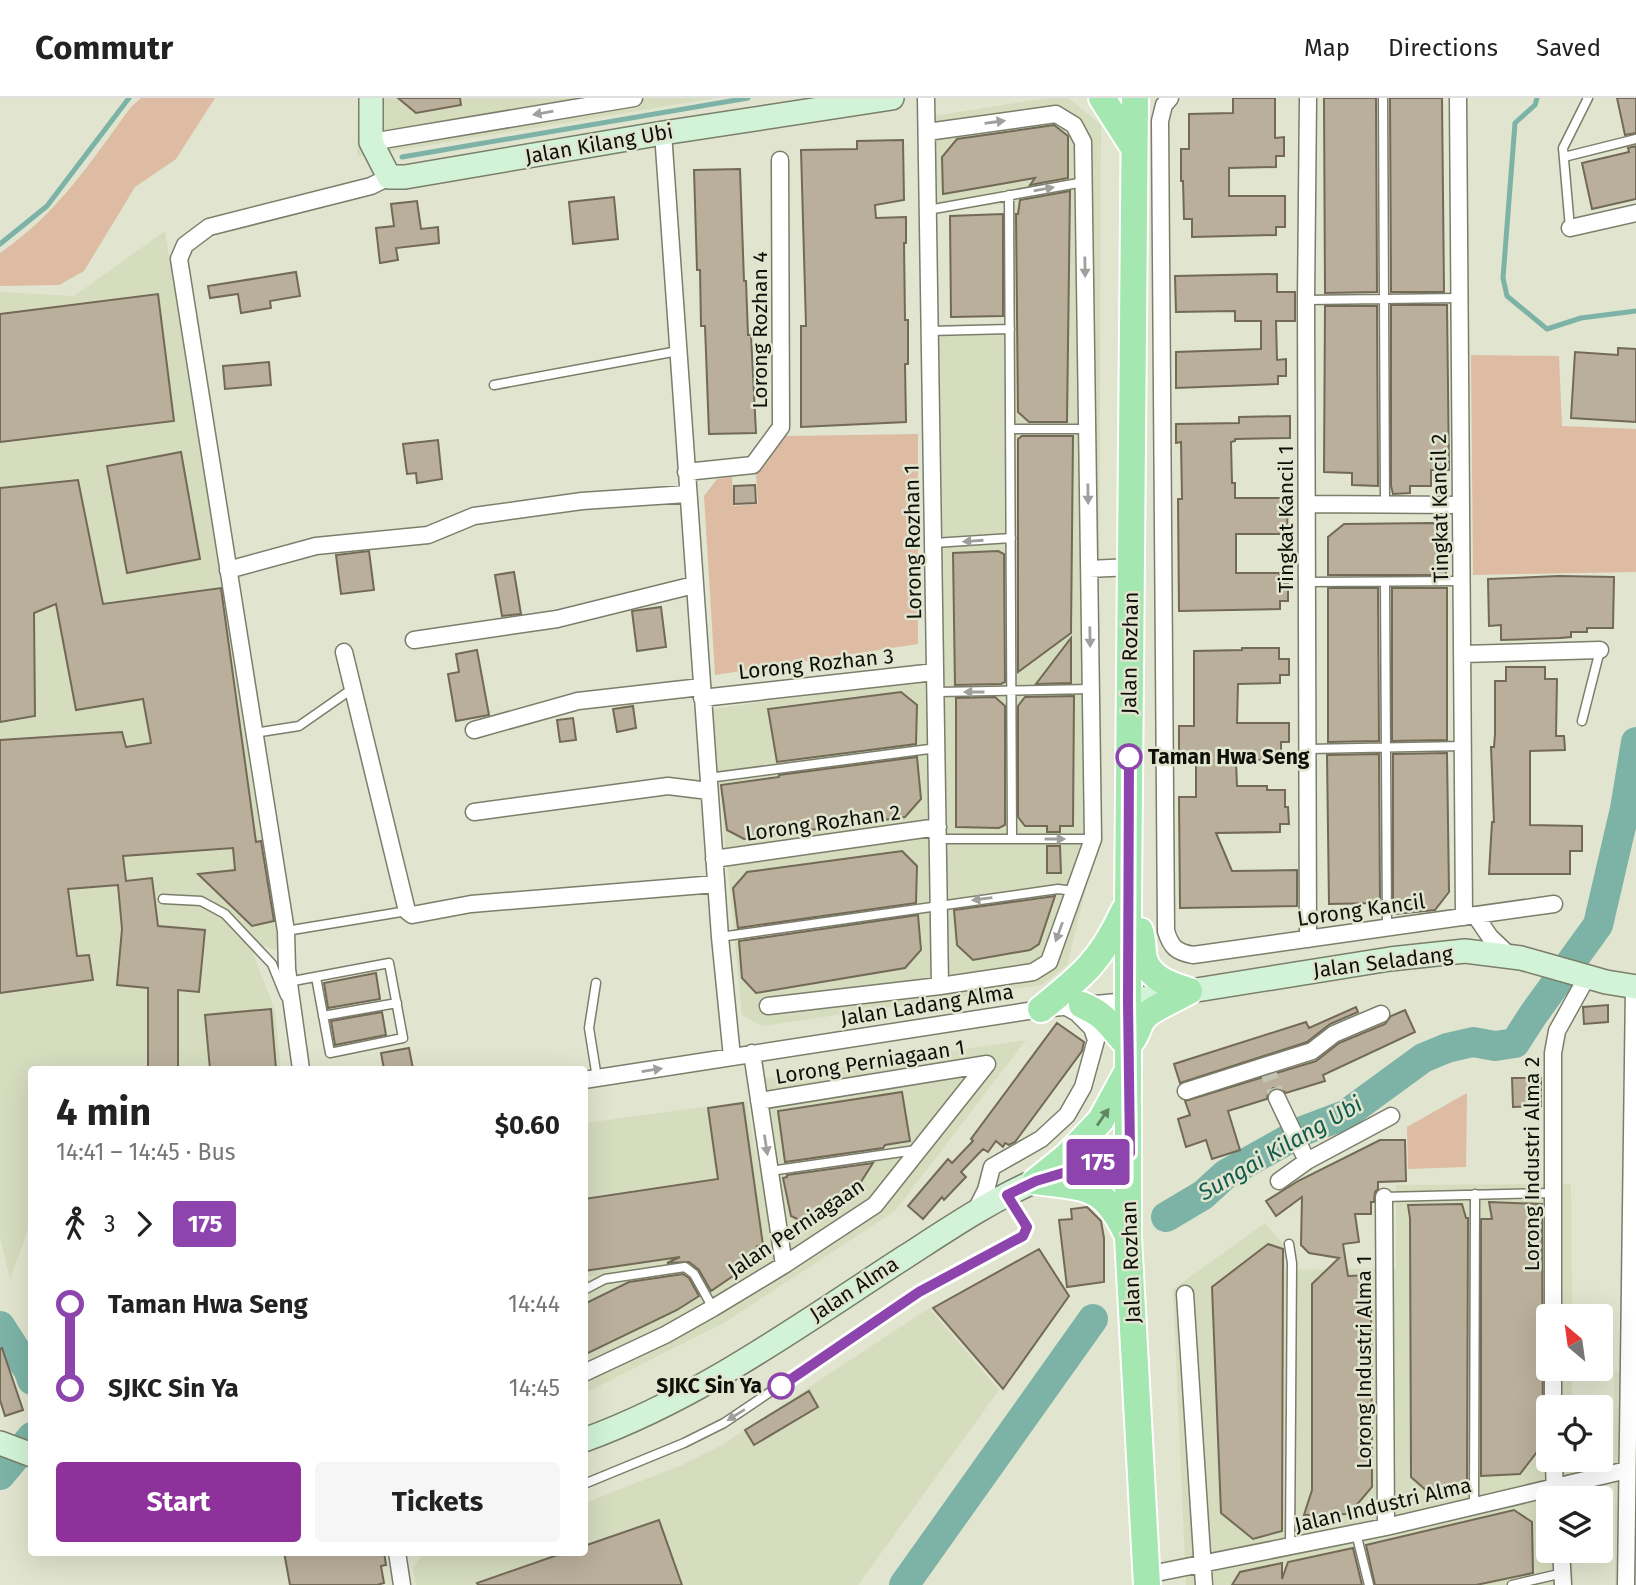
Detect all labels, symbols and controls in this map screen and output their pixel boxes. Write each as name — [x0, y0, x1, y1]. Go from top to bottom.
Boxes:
text: Commutr — [35, 28, 173, 68]
text: Map — [1304, 34, 1350, 62]
text: Directions — [1388, 34, 1498, 62]
text: Saved — [1536, 34, 1601, 62]
one-way arrow — [532, 108, 554, 119]
one-way arrow — [984, 117, 1006, 128]
street label: Jalan Kilang Ubi — [523, 118, 675, 170]
one-way arrow — [1033, 183, 1055, 194]
street label: Lorong Rozhan 4 — [747, 251, 773, 409]
one-way arrow — [1079, 256, 1091, 278]
street label: Tingkat Kancil 2 — [1426, 433, 1454, 583]
street label: Tingkat Kancil 1 — [1273, 445, 1299, 593]
street label: Lorong Rozhan 1 — [899, 464, 927, 620]
one-way arrow — [1082, 484, 1094, 506]
one-way arrow — [961, 536, 983, 547]
street label: Jalan Rozhan — [1116, 591, 1144, 715]
one-way arrow — [1084, 626, 1096, 648]
street label: Lorong Rozhan 3 — [737, 643, 895, 685]
one-way arrow — [963, 686, 985, 698]
marker: Taman Hwa Seng — [1116, 744, 1142, 770]
place label: Taman Hwa Seng — [1148, 744, 1310, 770]
street label: Lorong Rozhan 2 — [744, 799, 902, 847]
one-way arrow — [1045, 833, 1067, 845]
street label: Lorong Kancil — [1295, 888, 1427, 932]
one-way arrow — [971, 894, 993, 905]
one-way arrow — [1054, 922, 1065, 943]
street label: Jalan Seladang — [1312, 941, 1454, 983]
street label: Jalan Ladang Alma — [839, 978, 1015, 1032]
street label: Lorong Perniagaan 1 — [773, 1034, 967, 1090]
street label: Lorong Industri Alma 2 — [1519, 1057, 1545, 1271]
one-way arrow — [641, 1064, 663, 1075]
text: 4 min — [56, 1089, 151, 1135]
water label: Sungai Kilang Ubi — [1192, 1089, 1367, 1207]
one-way arrow — [1096, 1108, 1110, 1126]
text: $0.60 — [495, 1110, 560, 1141]
one-way arrow — [761, 1134, 772, 1156]
text: 14:41 – 14:45 · Bus — [56, 1138, 236, 1166]
line badge: 175 — [1058, 1139, 1138, 1185]
text: 175 — [1081, 1148, 1115, 1176]
street label: Jalan Perniagaan — [723, 1173, 869, 1283]
street label: Jalan Rozhan — [1116, 1200, 1146, 1324]
icon: walk — [56, 1205, 94, 1243]
icon: forward — [125, 1205, 163, 1243]
text: 3 — [104, 1210, 115, 1238]
text: 175 — [187, 1210, 222, 1238]
street label: Jalan Alma — [805, 1251, 903, 1327]
street label: Lorong Industri Alma 1 — [1351, 1255, 1377, 1469]
text: Taman Hwa Seng — [108, 1289, 308, 1320]
text: 14:44 — [508, 1290, 560, 1318]
north arrow — [1536, 1304, 1614, 1381]
map controls — [1536, 1304, 1613, 1563]
text: SJKC Sin Ya — [108, 1373, 239, 1404]
place label: SJKC Sin Ya — [656, 1373, 762, 1399]
marker: SJKC Sin Ya — [768, 1373, 794, 1399]
text: 14:45 — [509, 1374, 560, 1402]
button: locate — [1536, 1395, 1613, 1472]
one-way arrow — [726, 1409, 745, 1421]
button: Start — [56, 1462, 301, 1542]
button: Tickets — [315, 1462, 560, 1542]
street label: Jalan Industri Alma — [1292, 1472, 1474, 1538]
button: layers — [1536, 1486, 1613, 1563]

